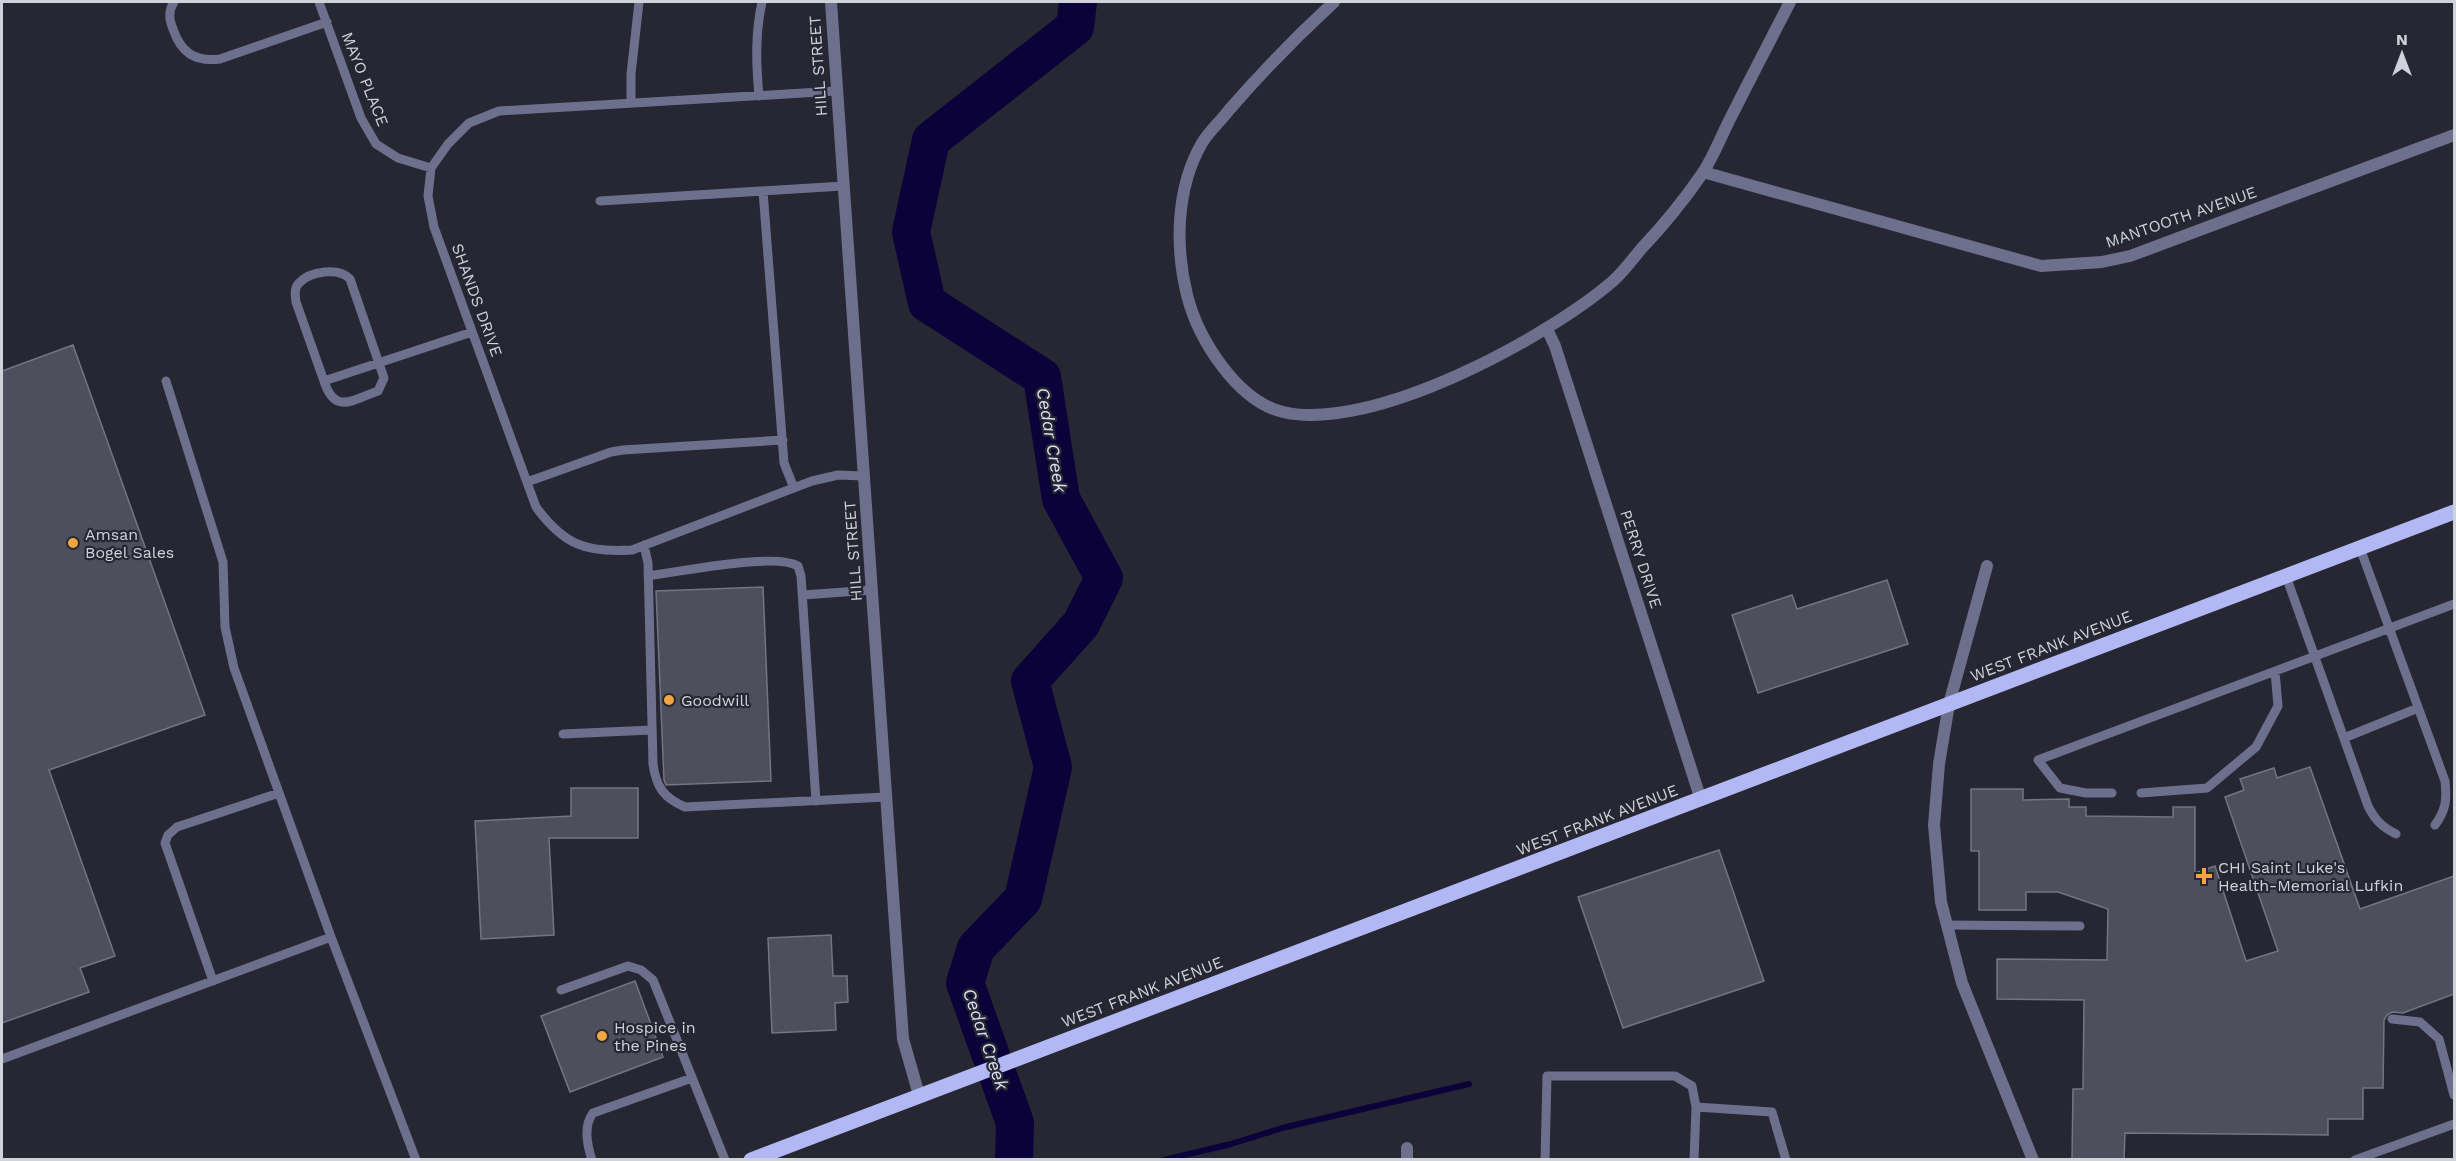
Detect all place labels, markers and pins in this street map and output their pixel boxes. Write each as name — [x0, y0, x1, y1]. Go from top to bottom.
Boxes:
place label: Amsan Bogel Sales — [85, 525, 174, 562]
marker: Amsan Bogel Sales — [66, 536, 80, 550]
place label: Goodwill — [681, 691, 749, 710]
marker: Goodwill — [662, 693, 676, 707]
place label: CHI Saint Luke's Health-Memorial Lufkin — [2218, 858, 2403, 895]
marker: CHI Saint Luke's Health-Memorial Lufkin — [2195, 867, 2213, 885]
place label: Hospice in the Pines — [614, 1018, 696, 1055]
marker: Hospice in the Pines — [595, 1029, 609, 1043]

